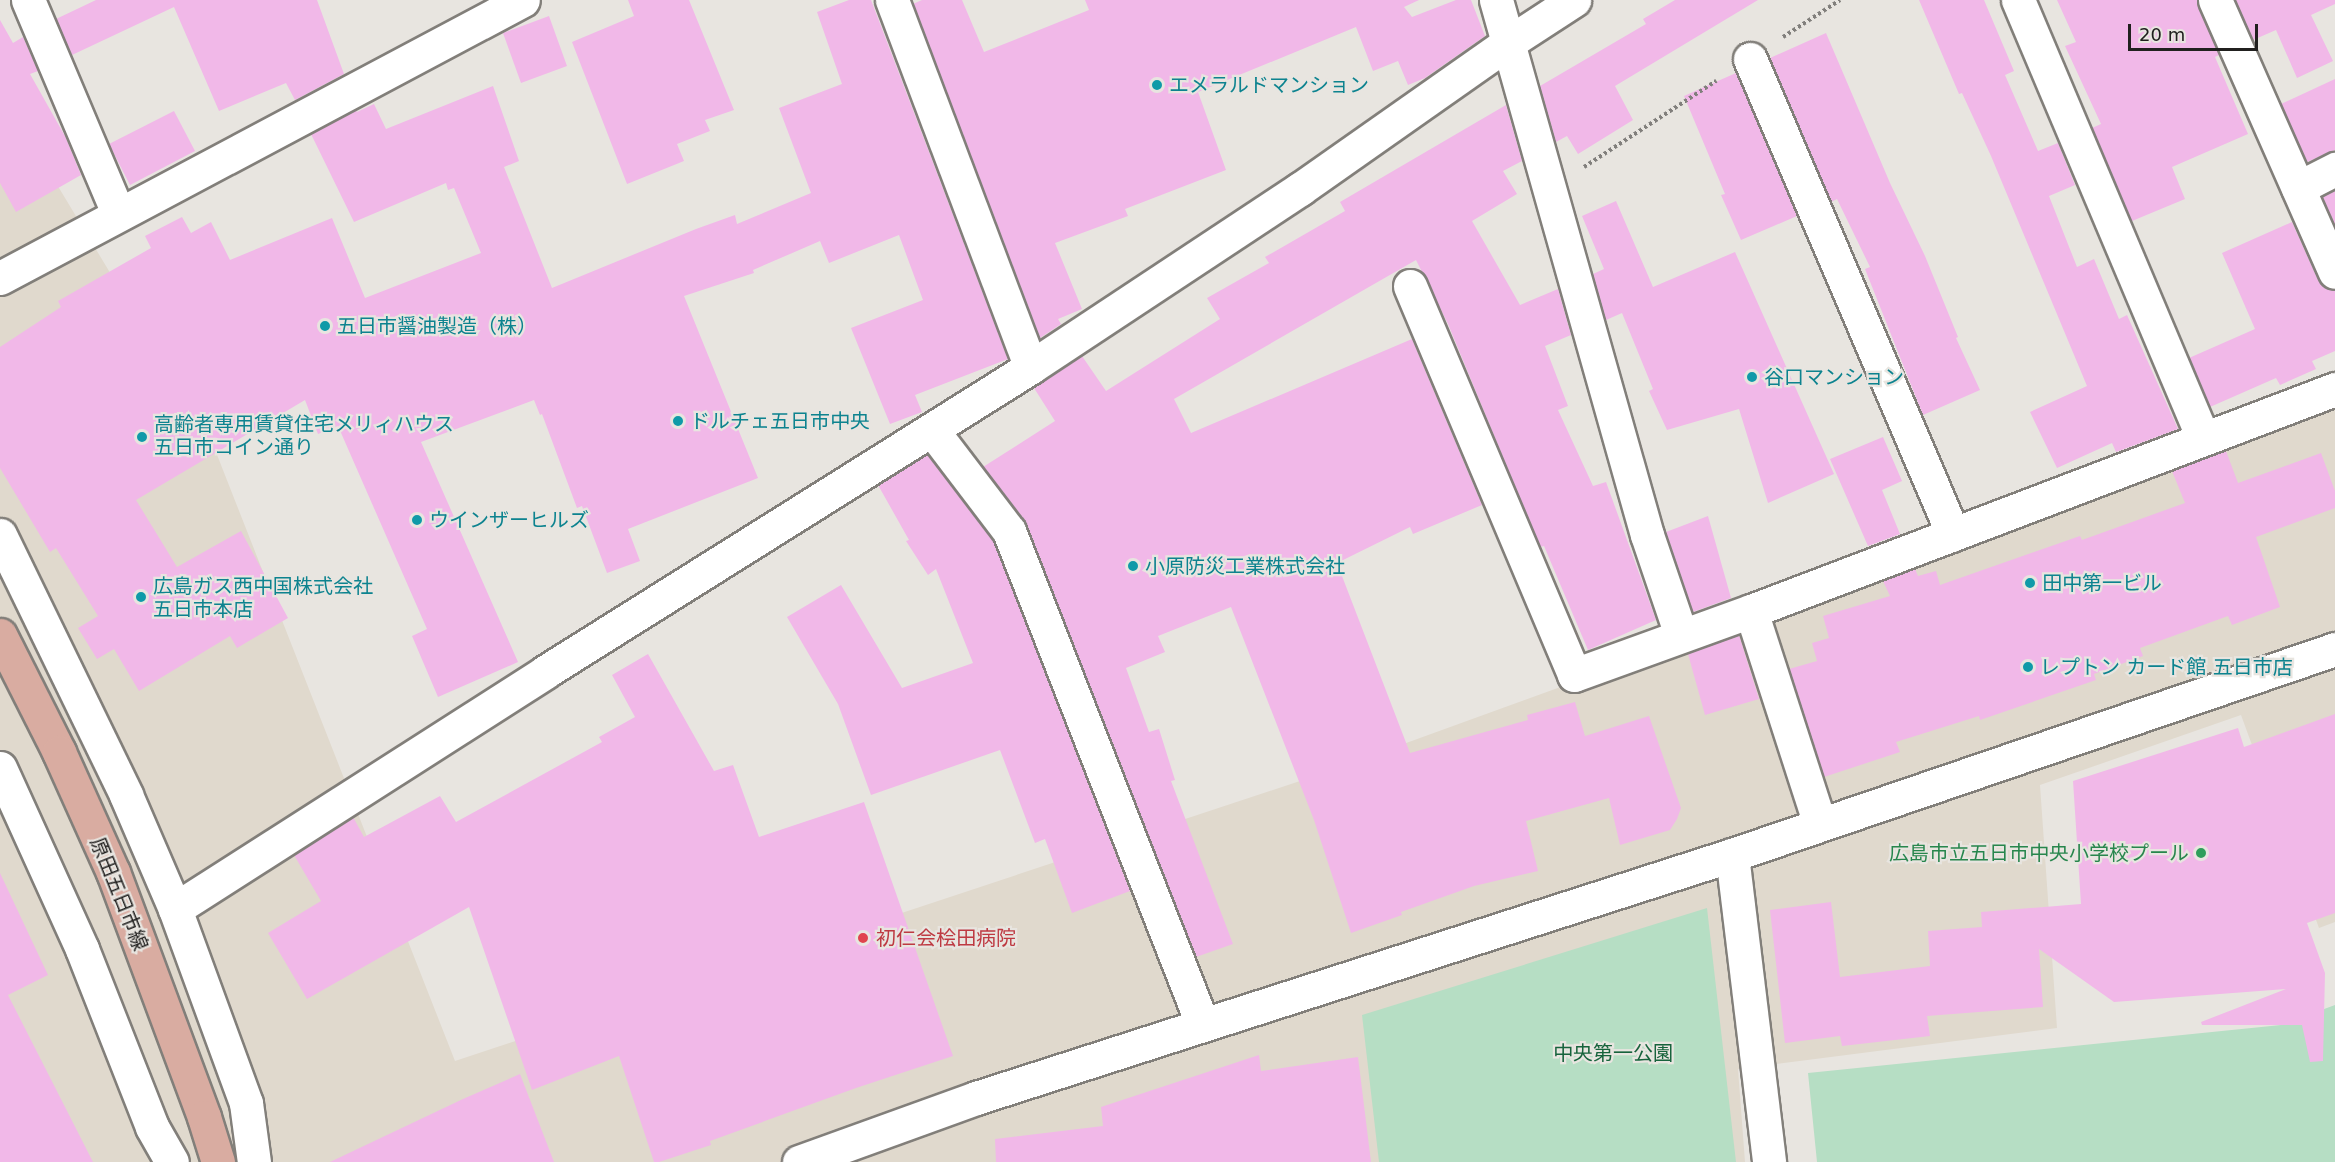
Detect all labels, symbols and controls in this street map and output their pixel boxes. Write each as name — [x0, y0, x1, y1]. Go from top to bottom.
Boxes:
scale bar — [2131, 12, 2262, 50]
text: 20 m — [2139, 24, 2185, 45]
place label: エメラルドマンション — [1169, 73, 1369, 97]
marker: エメラルドマンション — [1150, 78, 1164, 92]
place label: 五日市醤油製造（株） — [337, 314, 537, 338]
marker: 五日市醤油製造（株） — [318, 319, 332, 333]
place label: 谷口マンション — [1764, 365, 1904, 389]
marker: 谷口マンション — [1745, 370, 1759, 384]
place label: ドルチェ五日市中央 — [690, 409, 870, 433]
place label: 高齢者専用賃貸住宅メリィハウス 五日市コイン通り — [154, 413, 454, 460]
marker: ドルチェ五日市中央 — [671, 414, 685, 428]
marker: 高齢者専用賃貸住宅メリィハウス 五日市コイン通り — [135, 430, 149, 444]
place label: ウインザーヒルズ — [429, 508, 589, 532]
marker: ウインザーヒルズ — [410, 513, 424, 527]
place label: 小原防災工業株式会社 — [1145, 554, 1345, 578]
marker: 小原防災工業株式会社 — [1126, 559, 1140, 573]
place label: 田中第一ビル — [2042, 571, 2162, 595]
place label: 広島ガス西中国株式会社 五日市本店 — [153, 574, 373, 621]
marker: 田中第一ビル — [2023, 576, 2037, 590]
marker: 広島ガス西中国株式会社 五日市本店 — [134, 590, 148, 604]
place label: レプトン カード館 五日市店 — [2040, 655, 2293, 679]
marker: レプトン カード館 五日市店 — [2021, 660, 2035, 674]
street label: 原田五日市線 — [85, 834, 153, 954]
place label: 広島市立五日市中央小学校プール — [1889, 841, 2189, 865]
marker: 広島市立五日市中央小学校プール — [2194, 846, 2208, 860]
place label: 初仁会桧田病院 — [876, 926, 1016, 950]
marker: 初仁会桧田病院 — [854, 929, 872, 947]
park label: 中央第一公園 — [1553, 1041, 1673, 1065]

